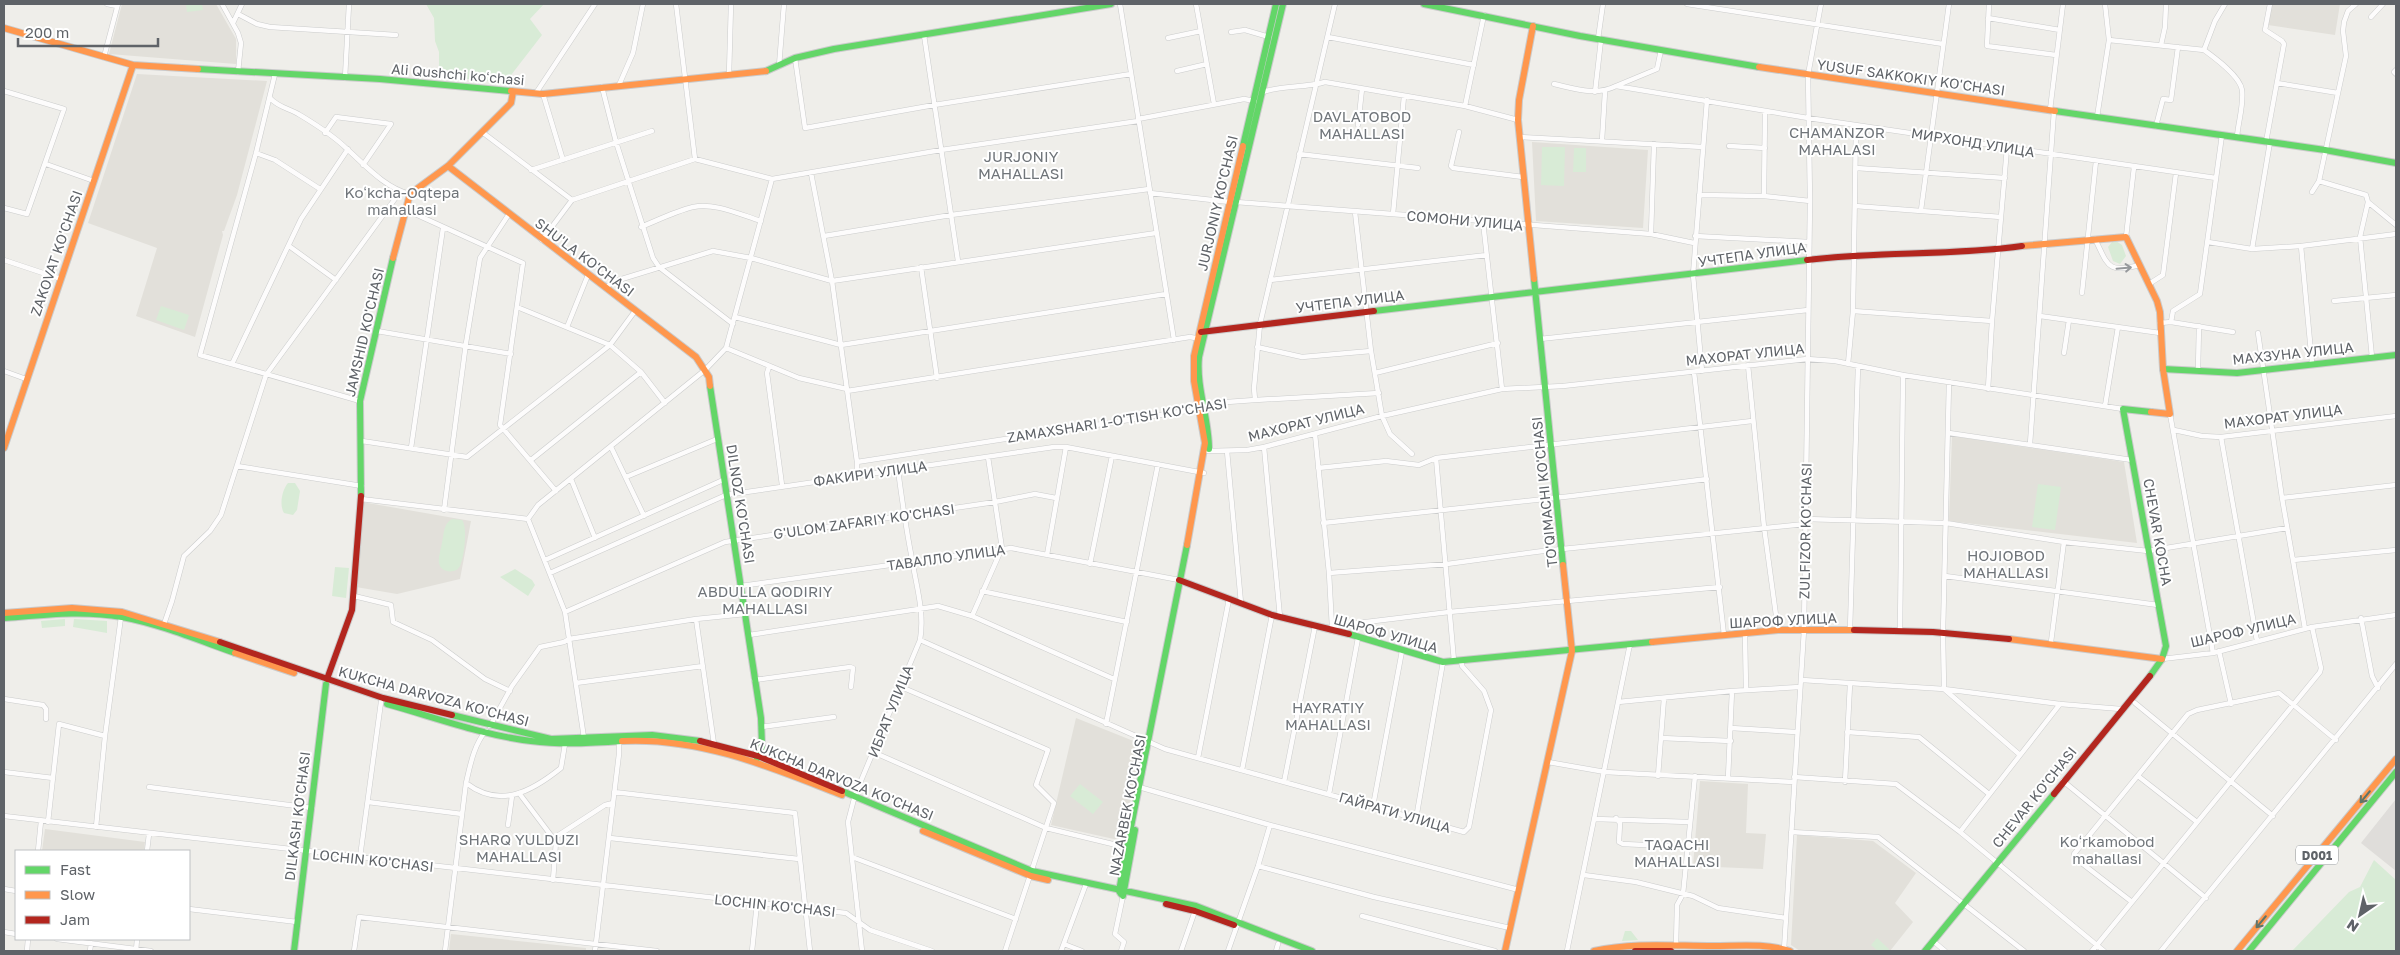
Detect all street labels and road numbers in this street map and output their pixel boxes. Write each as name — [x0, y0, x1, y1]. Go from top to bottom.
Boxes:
street label: YUSUF SAKKOKIY KO'CHASI — [1816, 55, 2006, 99]
street label: Ali Qushchi koʻchasi — [391, 60, 525, 88]
street label: МИРХОНД УЛИЦА — [1910, 124, 2037, 160]
street label: JURJONIY KO'CHASI — [1193, 134, 1241, 272]
street label: ZAKOVAT KO'CHASI — [27, 188, 85, 318]
street label: СОМОНИ УЛИЦА — [1406, 206, 1525, 234]
street label: SHU'LA KO'CHASI — [532, 214, 638, 300]
street label: УЧТЕПА УЛИЦА — [1697, 238, 1808, 270]
street label: JAMSHID KO'CHASI — [341, 266, 387, 398]
street label: УЧТЕПА УЛИЦА — [1295, 286, 1406, 316]
street label: МАХЗУНА УЛИЦА — [2232, 338, 2355, 368]
street label: МАХОРАТ УЛИЦА — [1685, 339, 1806, 369]
street label: ZAMAXSHARI 1-O'TISH KO'CHASI — [1006, 394, 1228, 446]
street label: МАХОРАТ УЛИЦА — [1246, 399, 1366, 445]
street label: МАХОРАТ УЛИЦА — [2223, 400, 2344, 432]
street label: TO'QIMACHI KO'CHASI — [1528, 416, 1560, 568]
street label: DILNOZ KO'CHASI — [723, 443, 759, 565]
street label: ФАКИРИ УЛИЦА — [812, 457, 929, 489]
street label: ZULFIZOR KO'CHASI — [1795, 463, 1815, 599]
street label: CHEVAR KOCHA — [2140, 477, 2176, 588]
street label: G'ULOM ZAFARIY KO'CHASI — [772, 500, 956, 542]
street label: ТАВАЛЛО УЛИЦА — [886, 540, 1007, 574]
street label: ШАРОФ УЛИЦА — [1729, 609, 1838, 631]
street label: ШАРОФ УЛИЦА — [2189, 609, 2298, 650]
street label: ШАРОФ УЛИЦА — [1332, 610, 1441, 656]
street label: KUKCHA DARVOZA KO'CHASI — [337, 662, 531, 730]
street label: ИБРАТ УЛИЦА — [864, 662, 916, 760]
street label: NAZARBEK KO'CHASI — [1105, 733, 1149, 877]
street label: KUKCHA DARVOZA KO'CHASI — [748, 734, 936, 824]
street label: CHEVAR KO'CHASI — [1988, 743, 2080, 851]
street label: DILKASH KO'CHASI — [281, 750, 313, 882]
street label: ГАЙРАТИ УЛИЦА — [1337, 788, 1453, 836]
street label: LOCHIN KO'CHASI — [311, 845, 435, 875]
road number: D001 — [2296, 846, 2338, 864]
street label: LOCHIN KO'CHASI — [713, 890, 837, 920]

